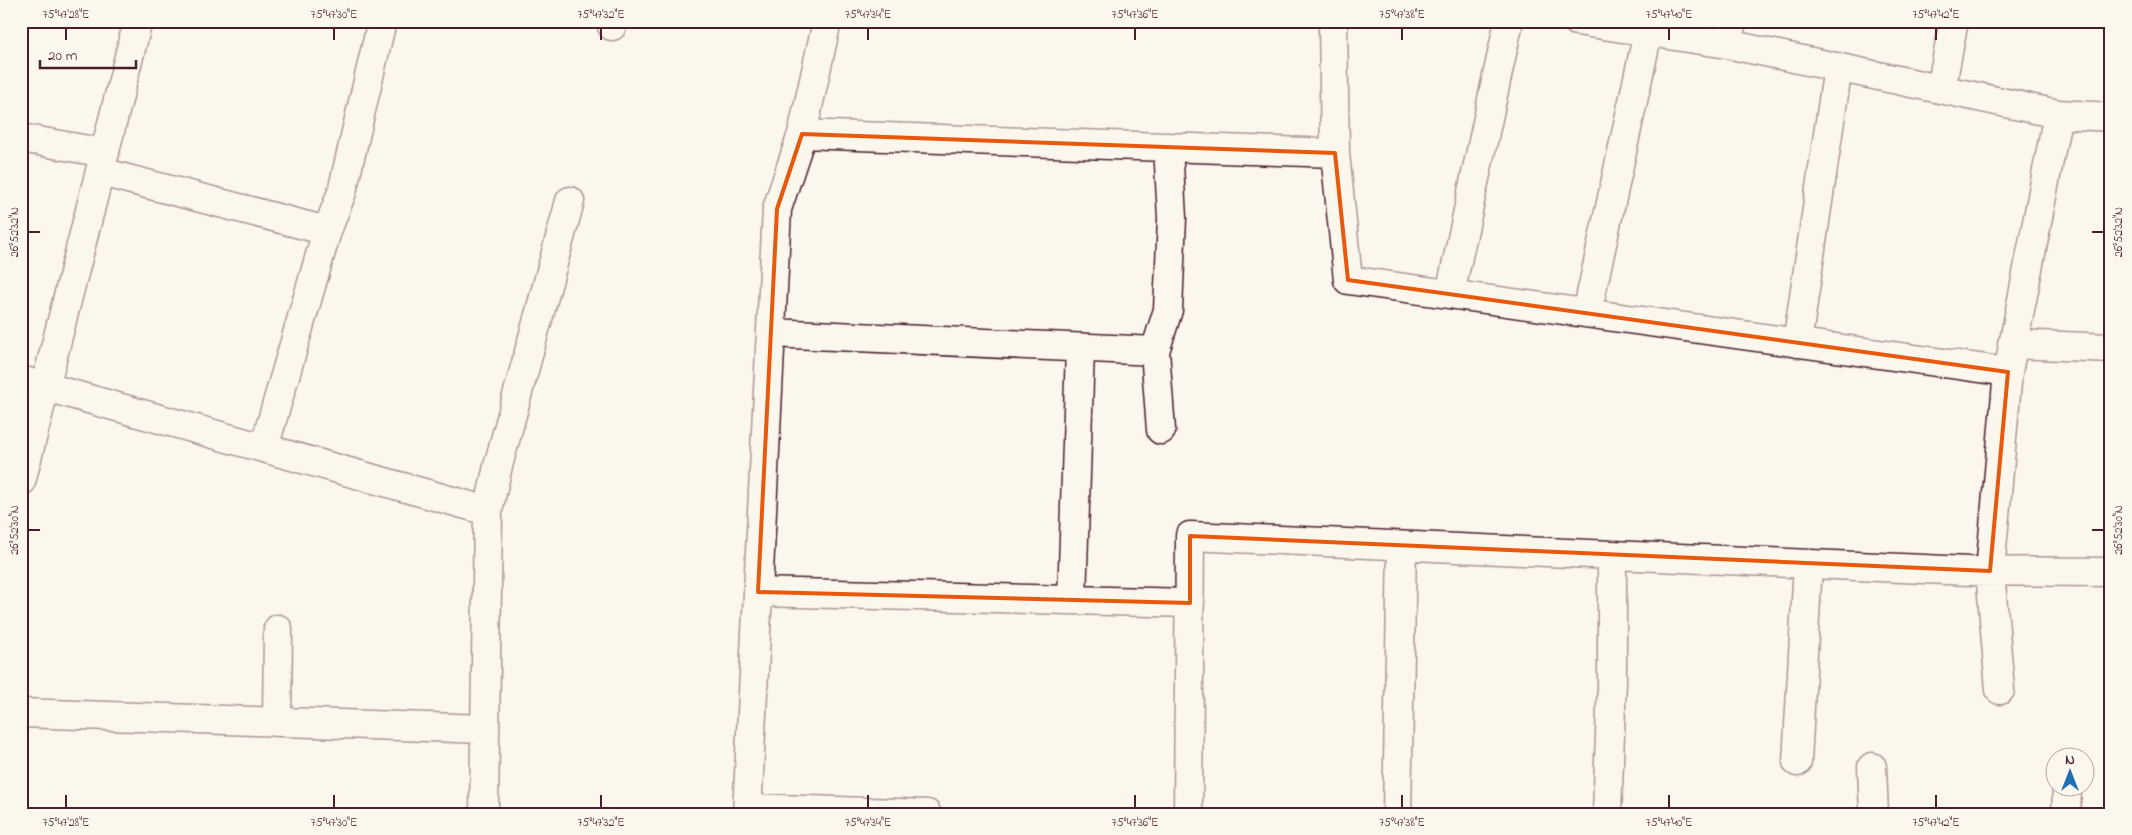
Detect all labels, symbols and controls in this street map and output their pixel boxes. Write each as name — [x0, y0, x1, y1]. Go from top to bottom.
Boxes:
text: 75°47'28"E — [43, 6, 89, 24]
text: 75°47'30"E — [311, 6, 357, 24]
text: 75°47'32"E — [577, 6, 625, 24]
text: 75°47'34"E — [845, 6, 891, 24]
text: 75°47'36"E — [1112, 6, 1158, 24]
text: 75°47'38"E — [1379, 6, 1425, 24]
text: 75°47'40"E — [1646, 6, 1692, 24]
text: 75°47'42"E — [1912, 6, 1960, 24]
scale bar — [40, 38, 136, 70]
text: 20 m — [48, 45, 78, 67]
text: 26°52'32"N — [6, 207, 24, 257]
text: 26°52'32"N — [2110, 207, 2128, 257]
text: 26°52'30"N — [6, 505, 24, 555]
text: 26°52'30"N — [2110, 505, 2128, 555]
north arrow — [2044, 748, 2094, 798]
text: N — [2065, 750, 2075, 771]
text: 75°47'28"E — [43, 814, 89, 832]
text: 75°47'30"E — [311, 814, 357, 832]
text: 75°47'32"E — [577, 814, 625, 832]
text: 75°47'34"E — [845, 814, 891, 832]
text: 75°47'36"E — [1112, 814, 1158, 832]
text: 75°47'38"E — [1379, 814, 1425, 832]
text: 75°47'40"E — [1646, 814, 1692, 832]
text: 75°47'42"E — [1912, 814, 1960, 832]

